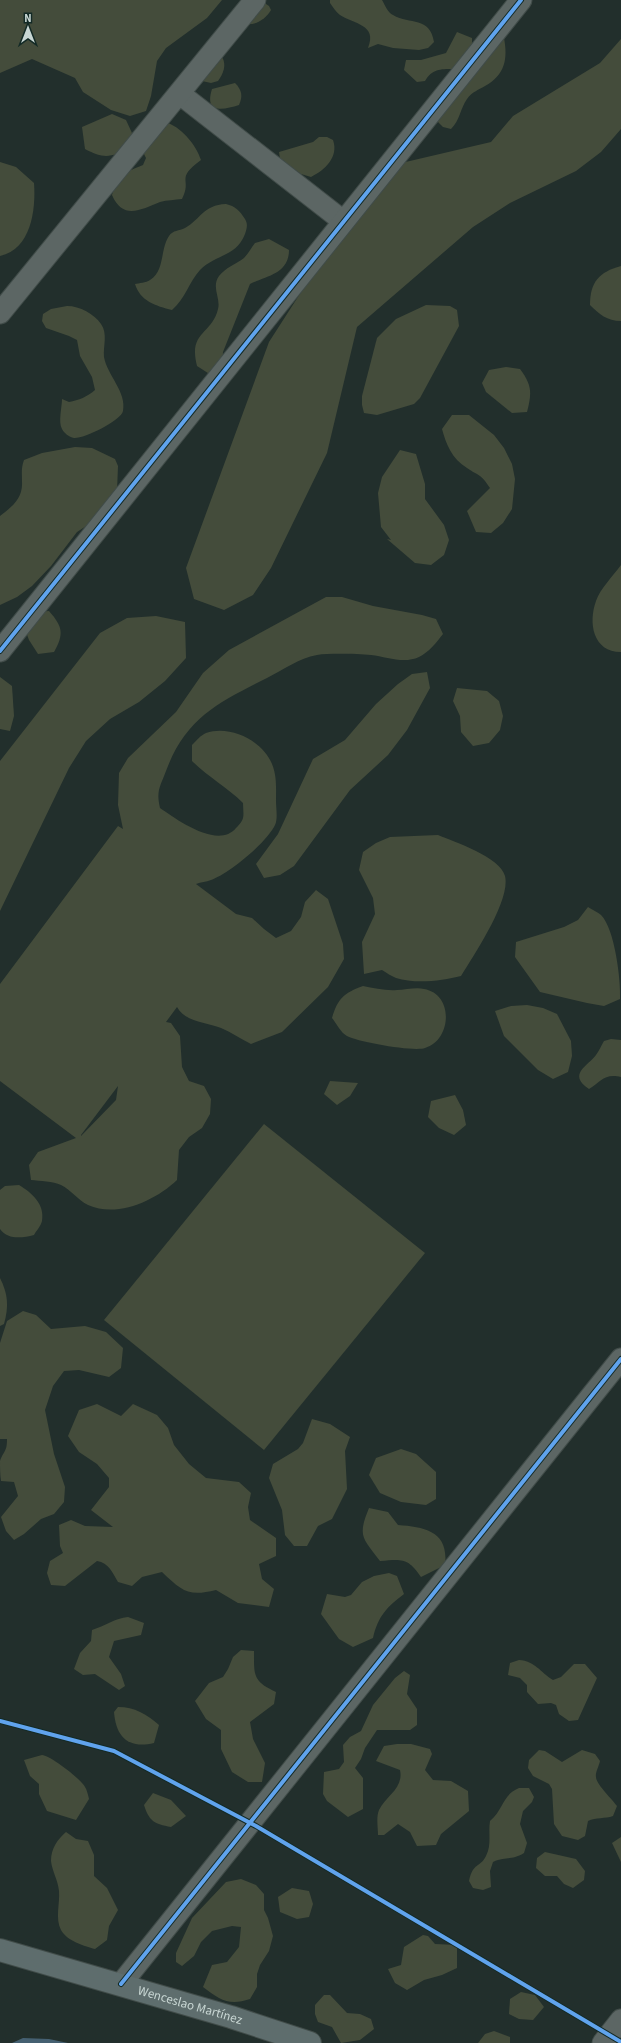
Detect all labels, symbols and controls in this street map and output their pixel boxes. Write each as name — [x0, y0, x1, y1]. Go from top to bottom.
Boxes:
north arrow — [8, 8, 48, 48]
text: N — [24, 11, 32, 26]
street label: Wenceslao Martínez — [136, 1981, 245, 2029]

